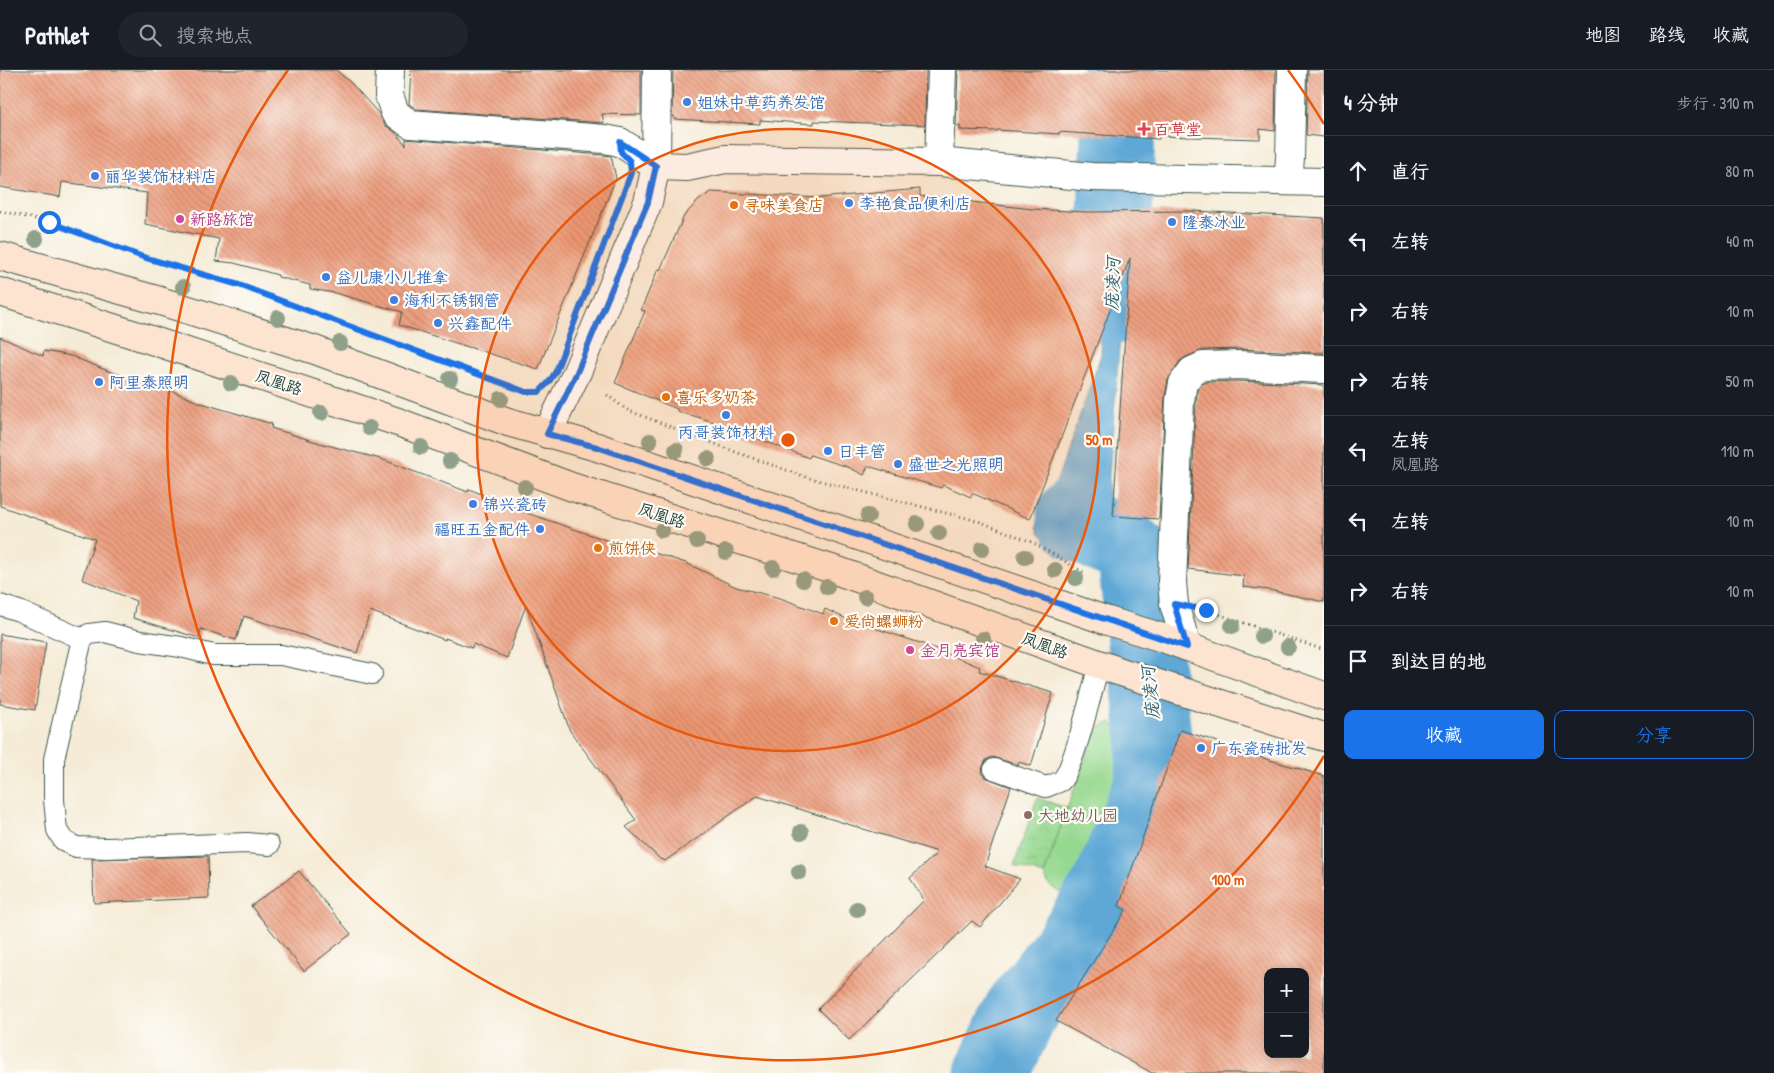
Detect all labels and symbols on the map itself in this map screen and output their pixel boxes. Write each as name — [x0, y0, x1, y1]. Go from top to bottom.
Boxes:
place label: 姐妹中草药养发馆 — [697, 91, 825, 113]
marker: 姐妹中草药养发馆 — [681, 96, 693, 108]
place label: 百草堂 — [1154, 118, 1202, 140]
marker: 百草堂 — [1138, 123, 1150, 135]
place label: 丽华装饰材料店 — [105, 165, 217, 187]
marker: 丽华装饰材料店 — [89, 170, 101, 182]
place label: 李艳食品便利店 — [859, 192, 971, 214]
place label: 寻味美食店 — [744, 194, 824, 216]
marker: 李艳食品便利店 — [843, 197, 855, 209]
marker: 寻味美食店 — [728, 199, 740, 211]
place label: 新路旅馆 — [190, 208, 254, 230]
route start — [38, 211, 61, 234]
place label: 隆泰冰业 — [1182, 211, 1246, 233]
marker: 新路旅馆 — [174, 213, 186, 225]
marker: 隆泰冰业 — [1166, 216, 1178, 228]
water label: 庞凌河 — [1099, 254, 1126, 311]
place label: 益儿康小儿推拿 — [336, 266, 448, 288]
marker: 益儿康小儿推拿 — [320, 271, 332, 283]
place label: 海利不锈钢管 — [404, 289, 500, 311]
marker: 海利不锈钢管 — [388, 294, 400, 306]
place label: 兴鑫配件 — [448, 312, 512, 334]
marker: 兴鑫配件 — [432, 317, 444, 329]
street label: 凤凰路 — [253, 364, 305, 400]
place label: 阿里泰照明 — [109, 371, 189, 393]
marker: 阿里泰照明 — [93, 376, 105, 388]
place label: 喜乐多奶茶 — [676, 386, 756, 408]
marker: 喜乐多奶茶 — [660, 391, 672, 403]
marker: 丙哥装饰材料 — [720, 409, 732, 421]
place label: 丙哥装饰材料 — [678, 421, 774, 443]
text: 50 m — [1086, 429, 1112, 450]
centre of rings — [779, 431, 797, 449]
place label: 日丰管 — [838, 440, 886, 462]
marker: 日丰管 — [822, 445, 834, 457]
place label: 盛世之光照明 — [908, 453, 1004, 475]
marker: 盛世之光照明 — [892, 458, 904, 470]
place label: 锦兴瓷砖 — [483, 493, 547, 515]
street label: 凤凰路 — [636, 497, 688, 533]
marker: 锦兴瓷砖 — [467, 498, 479, 510]
place label: 福旺五金配件 — [434, 518, 530, 540]
marker: 福旺五金配件 — [534, 523, 546, 535]
place label: 煎饼侠 — [608, 537, 656, 559]
marker: 煎饼侠 — [592, 542, 604, 554]
route end — [1195, 599, 1218, 622]
place label: 爱尚螺蛳粉 — [844, 610, 924, 632]
marker: 爱尚螺蛳粉 — [828, 615, 840, 627]
street label: 凤凰路 — [1019, 626, 1071, 664]
place label: 金月亮宾馆 — [920, 639, 1000, 661]
marker: 金月亮宾馆 — [904, 644, 916, 656]
water label: 庞凌河 — [1134, 662, 1165, 721]
place label: 广东瓷砖批发 — [1211, 737, 1307, 759]
marker: 广东瓷砖批发 — [1195, 742, 1207, 754]
place label: 大地幼儿园 — [1038, 804, 1118, 826]
marker: 大地幼儿园 — [1022, 809, 1034, 821]
text: 100 m — [1212, 869, 1244, 890]

